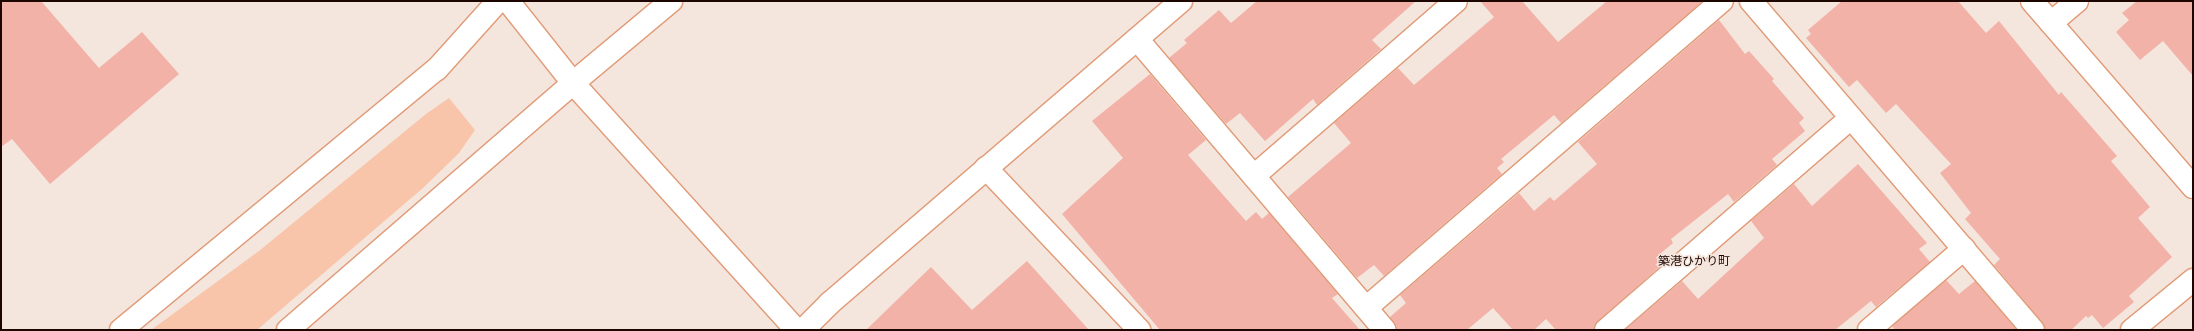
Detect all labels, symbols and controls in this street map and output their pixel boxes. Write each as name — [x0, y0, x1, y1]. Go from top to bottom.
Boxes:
district label: 築港ひかり町 — [1658, 255, 1730, 269]

